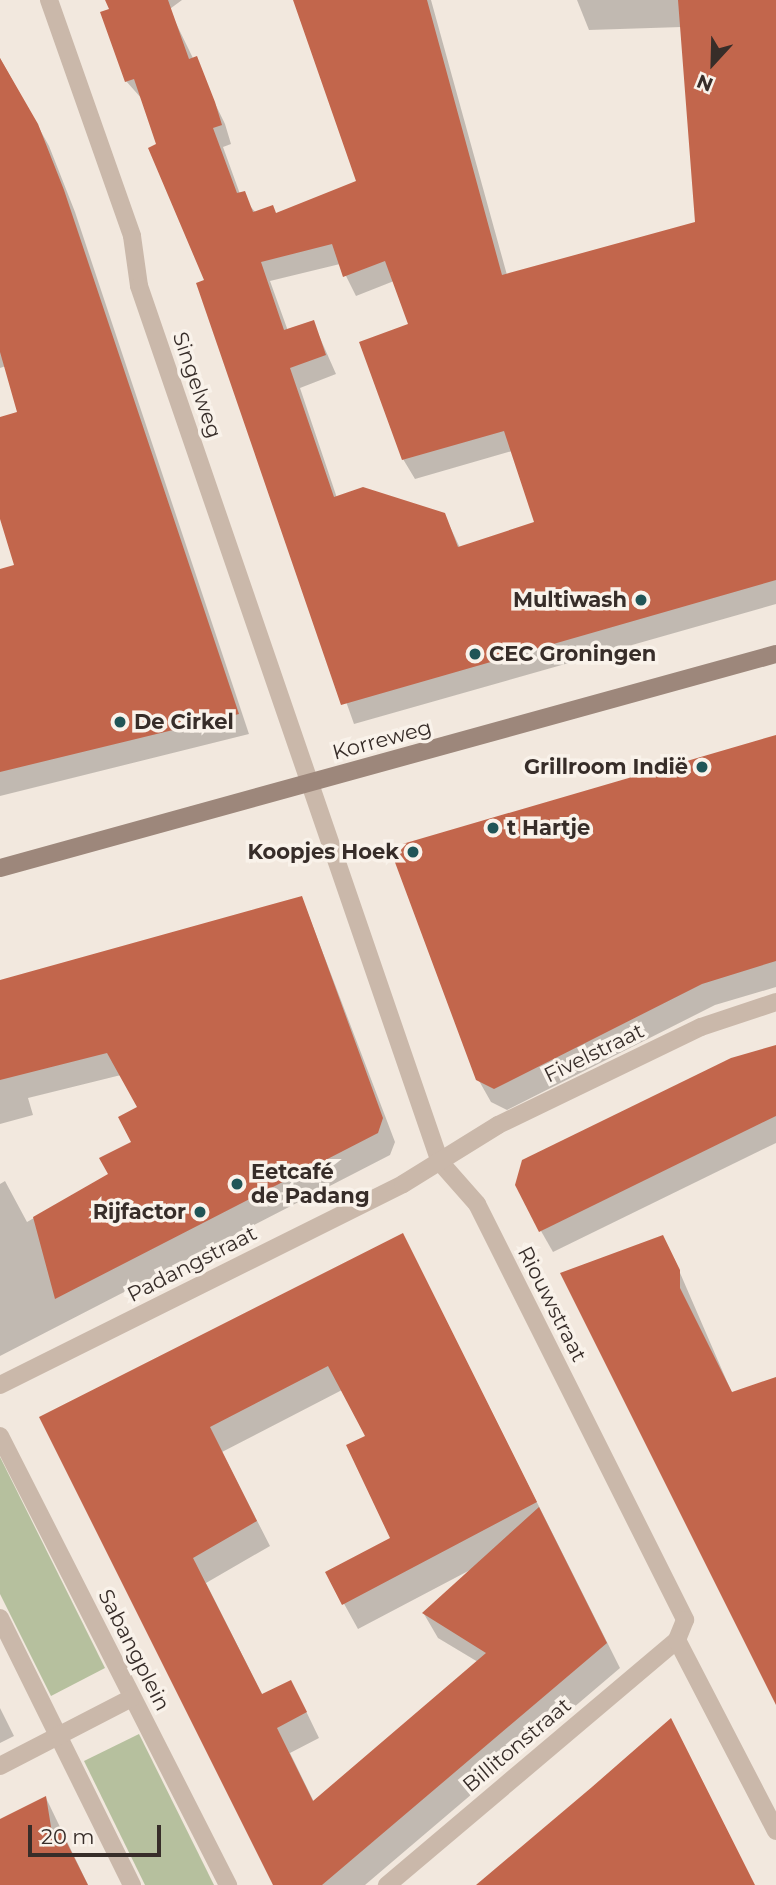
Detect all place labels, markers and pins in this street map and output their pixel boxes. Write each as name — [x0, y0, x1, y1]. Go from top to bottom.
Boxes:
place label: Multiwash — [513, 587, 627, 613]
marker: Multiwash — [633, 592, 649, 608]
place label: CEC Groningen — [489, 641, 656, 667]
marker: CEC Groningen — [467, 646, 483, 662]
place label: De Cirkel — [134, 709, 234, 735]
marker: De Cirkel — [112, 714, 128, 730]
place label: Grillroom Indië — [524, 754, 688, 780]
marker: Grillroom Indië — [694, 759, 710, 775]
place label: t Hartje — [507, 815, 590, 841]
marker: t Hartje — [485, 820, 501, 836]
place label: Koopjes Hoek — [248, 839, 399, 865]
marker: Koopjes Hoek — [405, 844, 421, 860]
place label: Eetcafé de Padang — [251, 1159, 370, 1209]
marker: Eetcafé de Padang — [229, 1176, 245, 1192]
place label: Rijfactor — [93, 1199, 186, 1225]
marker: Rijfactor — [192, 1204, 208, 1220]

